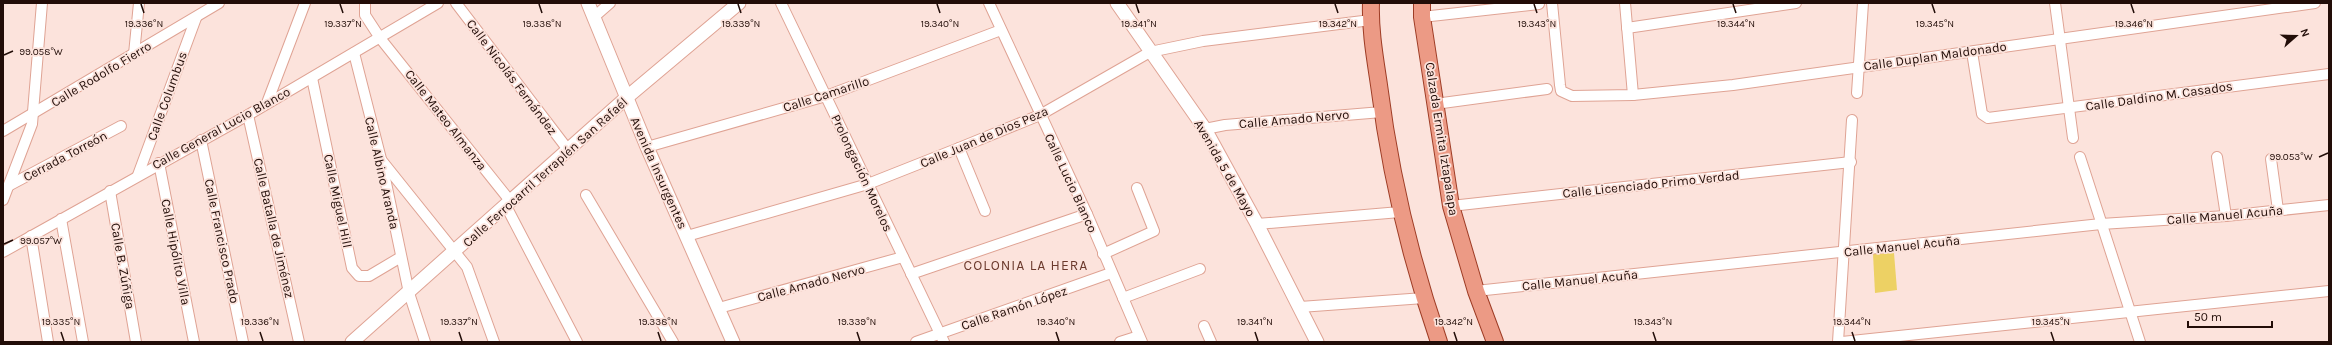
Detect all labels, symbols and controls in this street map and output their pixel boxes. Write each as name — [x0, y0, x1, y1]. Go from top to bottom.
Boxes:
street label: Calle Nicolás Fernández — [464, 16, 560, 138]
north arrow — [2276, 16, 2316, 56]
text: 19.336°N — [125, 18, 163, 30]
text: 19.337°N — [324, 18, 362, 30]
text: 19.338°N — [522, 18, 562, 30]
text: 19.339°N — [722, 18, 760, 30]
text: 19.340°N — [921, 18, 959, 30]
text: 19.341°N — [1121, 18, 1157, 30]
text: 19.342°N — [1319, 18, 1357, 30]
text: 19.343°N — [1518, 18, 1556, 30]
text: 19.344°N — [1717, 18, 1755, 30]
text: 19.345°N — [1916, 18, 1954, 30]
text: 19.346°N — [2115, 18, 2153, 30]
text: N — [2297, 27, 2312, 39]
street label: Calle Rodolfo Fierro — [48, 38, 154, 110]
street label: Calle Duplan Maldonado — [1862, 39, 2008, 73]
text: 99.058°W — [19, 46, 63, 58]
street label: Calle Columbus — [144, 49, 190, 142]
street label: Calzada Ermita Iztapalapa — [1422, 61, 1462, 217]
street label: Calle Mateo Almanza — [402, 67, 490, 173]
street label: Calle Camarillo — [781, 73, 871, 115]
street label: Calle Daldino M. Casados — [2085, 78, 2234, 114]
street label: Calle General Lucio Blanco — [149, 84, 293, 172]
street label: Calle Ferrocarril Terraplén San Rafaél — [460, 94, 630, 250]
street label: Calle Juan de Dios Peza — [918, 103, 1050, 171]
street label: Calle Amado Nervo — [1238, 107, 1350, 131]
street label: Prolongación Morelos — [828, 112, 896, 234]
street label: Calle Albino Aranda — [362, 115, 402, 231]
street label: Avenida Insurgentes — [628, 115, 691, 231]
street label: Avenida 5 de Mayo — [1191, 117, 1259, 219]
street label: Cerrada Torreón — [21, 128, 109, 184]
street label: Calle Lucio Blanco — [1042, 131, 1100, 235]
text: 99.053°W — [2269, 151, 2313, 163]
street label: Calle Miguel Hill — [321, 153, 355, 249]
street label: Calle Batalla de Jiménez — [251, 157, 297, 299]
street label: Calle Licenciado Primo Verdad — [1562, 167, 1740, 201]
street label: Calle Francisco Prado — [201, 177, 243, 305]
street label: Calle Hipólito Villa — [158, 198, 194, 306]
street label: Calle Manuel Acuña — [2166, 202, 2284, 228]
street label: Calle B. Zúñiga — [108, 222, 138, 310]
street label: Calle Manuel Acuña — [1843, 232, 1961, 260]
text: 99.057°W — [20, 235, 62, 247]
district label: COLONIA LA HERA — [964, 257, 1088, 274]
street label: Calle Amado Nervo — [756, 261, 866, 305]
street label: Calle Manuel Acuña — [1521, 266, 1639, 294]
street label: Calle Ramón López — [959, 283, 1069, 333]
scale bar — [2188, 303, 2272, 329]
text: 50 m — [2194, 310, 2222, 324]
text: 19.335°N — [42, 316, 80, 328]
text: 19.336°N — [241, 316, 279, 328]
text: 19.337°N — [440, 316, 478, 328]
text: 19.338°N — [638, 316, 678, 328]
text: 19.339°N — [838, 316, 876, 328]
text: 19.340°N — [1037, 316, 1075, 328]
text: 19.341°N — [1237, 316, 1273, 328]
text: 19.342°N — [1435, 316, 1473, 328]
text: 19.343°N — [1634, 316, 1672, 328]
text: 19.344°N — [1833, 316, 1871, 328]
text: 19.345°N — [2032, 316, 2070, 328]

